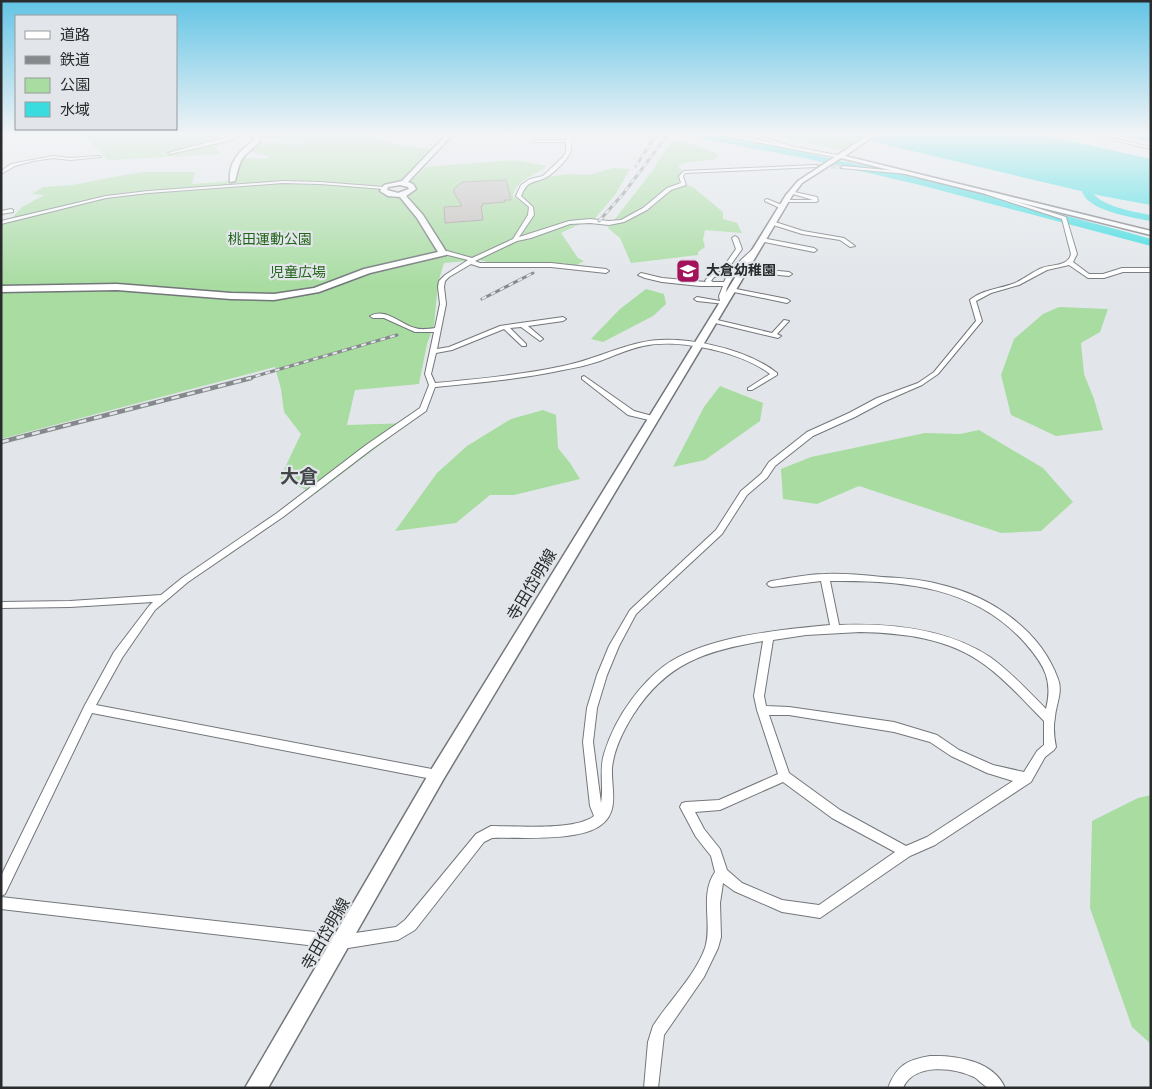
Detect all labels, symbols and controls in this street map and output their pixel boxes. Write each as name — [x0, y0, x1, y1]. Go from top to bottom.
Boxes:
legend — [15, 15, 178, 130]
text: 道路 — [60, 25, 90, 46]
text: 鉄道 — [60, 50, 90, 71]
text: 公園 — [60, 75, 90, 96]
text: 水域 — [60, 100, 90, 121]
park label: 桃田運動公園 — [228, 230, 312, 250]
school or university icon: 大倉幼稚園 — [675, 258, 701, 284]
place label: 大倉幼稚園 — [706, 261, 776, 281]
park label: 児童広場 — [270, 263, 326, 283]
district label: 大倉 — [280, 464, 318, 491]
street label: 寺田岱明線 — [502, 545, 562, 625]
street label: 寺田岱明線 — [296, 894, 356, 974]

